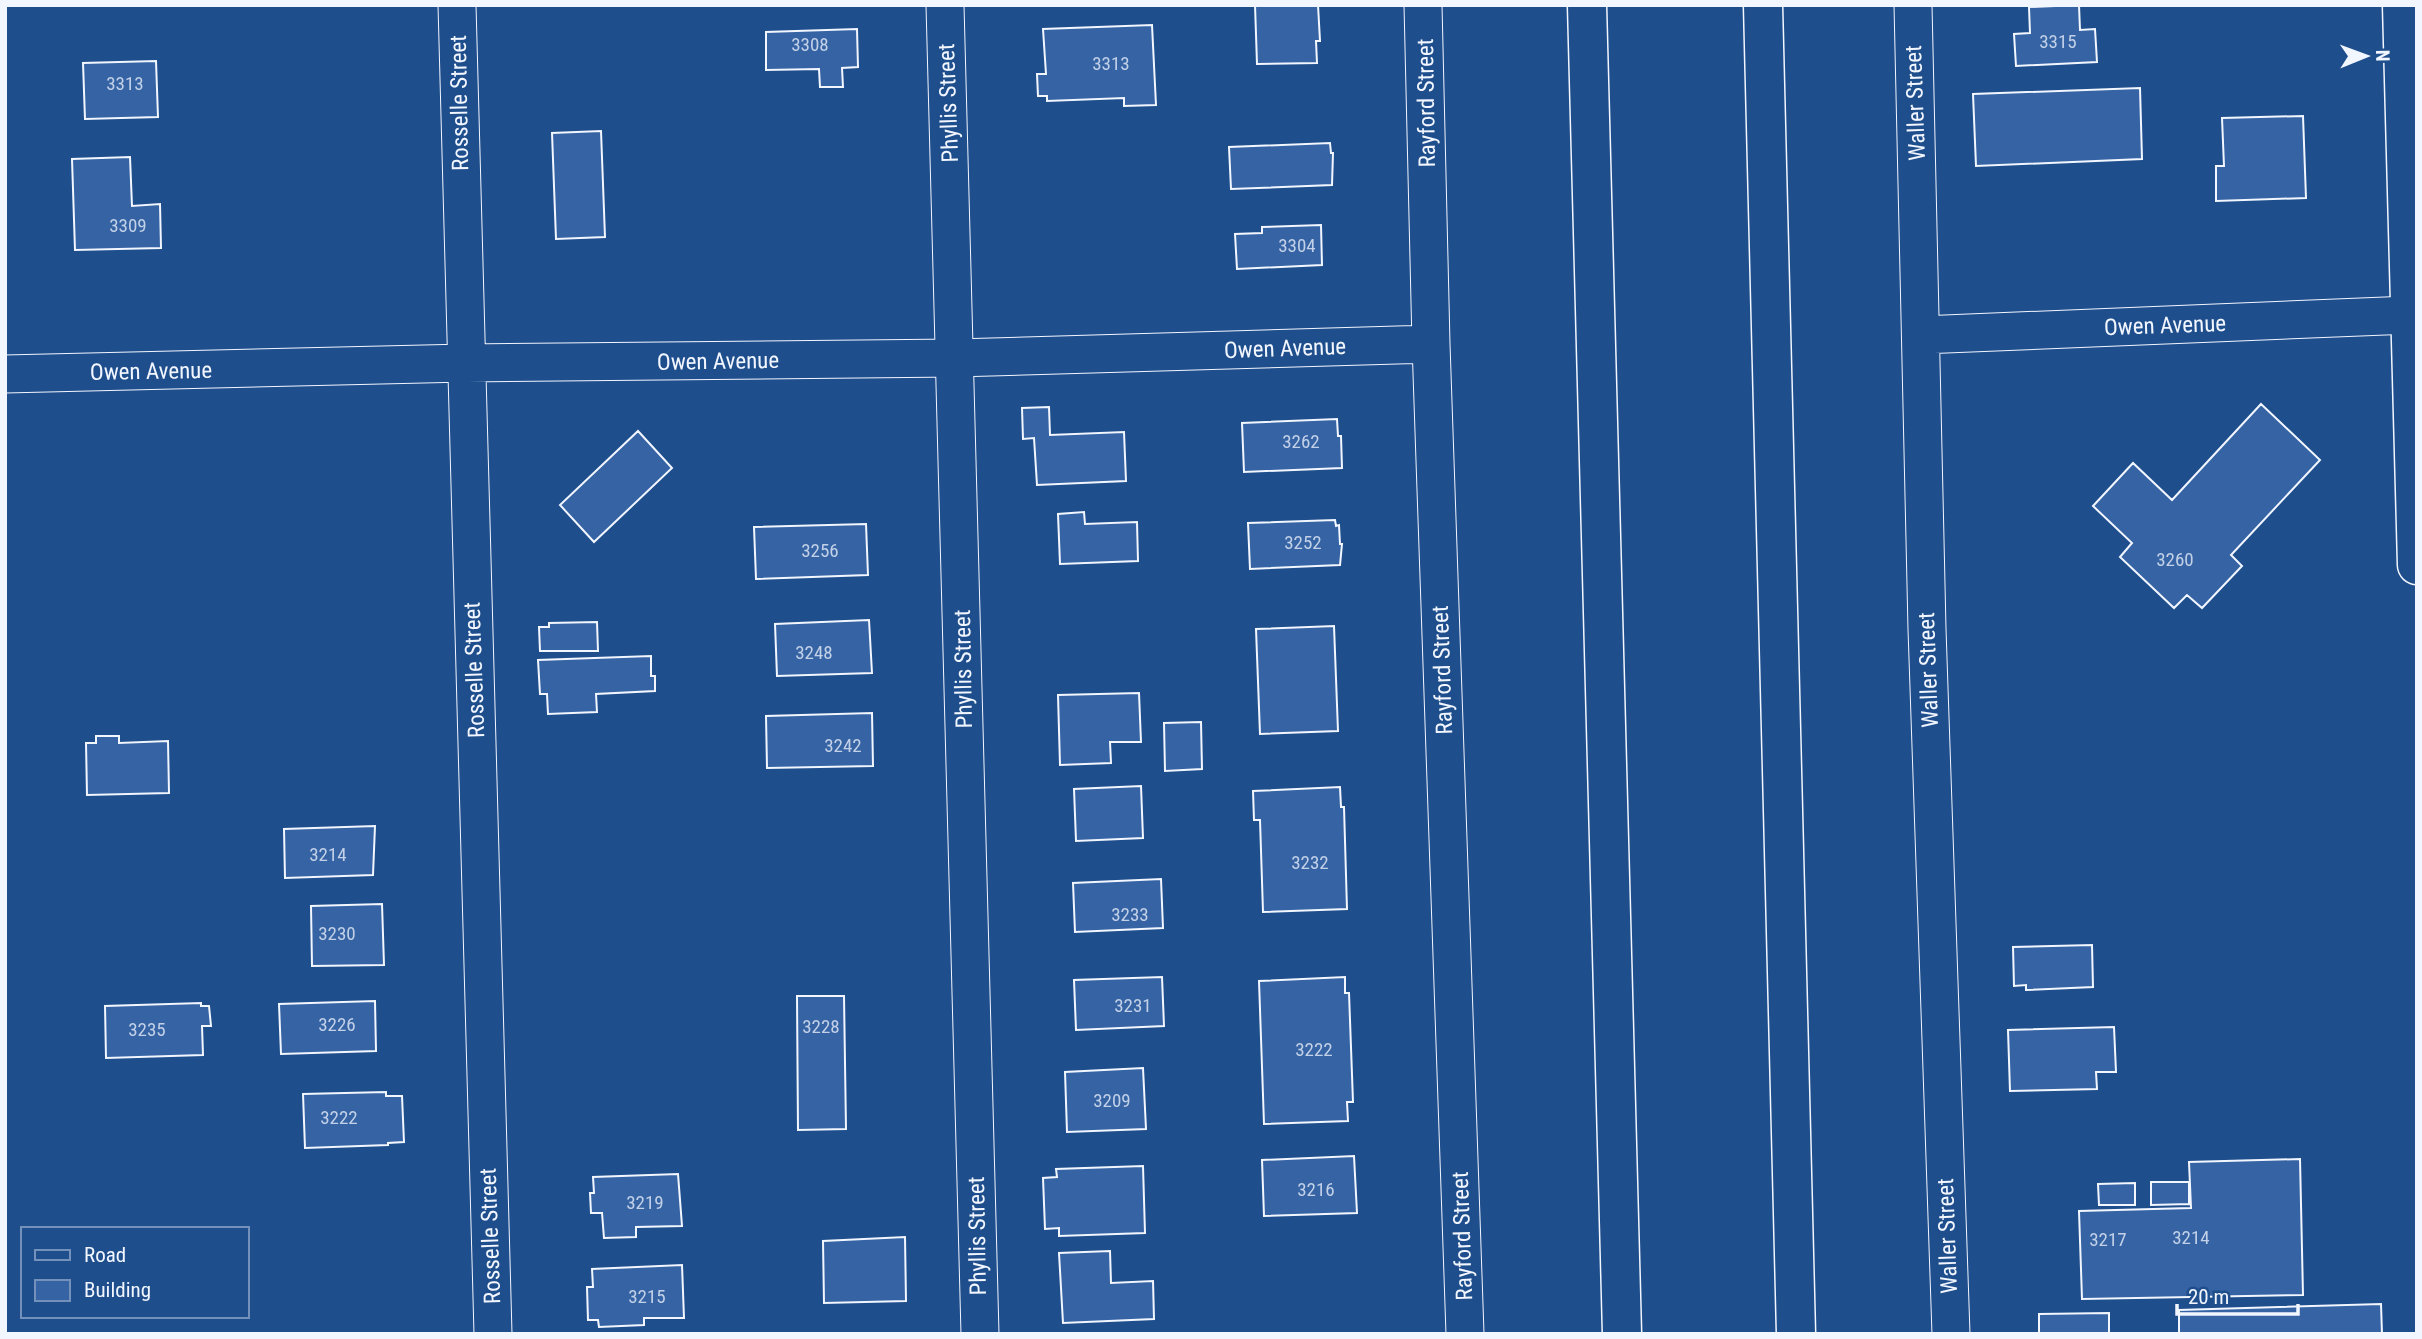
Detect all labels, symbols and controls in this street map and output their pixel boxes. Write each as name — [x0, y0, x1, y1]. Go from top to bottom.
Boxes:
north arrow — [2331, 21, 2401, 91]
house number: 3315 — [2039, 30, 2077, 53]
house number: 3308 — [791, 33, 829, 56]
street label: Rosselle Street — [445, 35, 474, 171]
street label: Rayford Street — [1412, 38, 1441, 168]
street label: Phyllis Street — [933, 43, 964, 163]
street label: Waller Street — [1900, 45, 1931, 161]
text: N — [2371, 50, 2394, 62]
house number: 3313 — [1092, 52, 1130, 75]
house number: 3313 — [106, 72, 144, 95]
house number: 3309 — [109, 214, 147, 237]
house number: 3304 — [1278, 234, 1316, 257]
street label: Owen Avenue — [2103, 310, 2227, 341]
street label: Owen Avenue — [1223, 333, 1347, 364]
street label: Owen Avenue — [657, 347, 779, 376]
street label: Owen Avenue — [90, 357, 212, 386]
house number: 3262 — [1282, 430, 1320, 453]
house number: 3252 — [1284, 531, 1322, 554]
house number: 3256 — [801, 539, 839, 562]
house number: 3260 — [2156, 548, 2194, 571]
street label: Rosselle Street — [459, 602, 490, 738]
street label: Rayford Street — [1427, 605, 1458, 735]
street label: Phyllis Street — [949, 609, 978, 729]
street label: Waller Street — [1913, 612, 1944, 728]
house number: 3248 — [795, 641, 833, 664]
house number: 3242 — [824, 734, 862, 757]
house number: 3214 — [309, 843, 347, 866]
house number: 3232 — [1291, 851, 1329, 874]
house number: 3233 — [1111, 903, 1149, 926]
house number: 3230 — [318, 922, 356, 945]
house number: 3231 — [1114, 994, 1152, 1017]
house number: 3226 — [318, 1013, 356, 1036]
house number: 3228 — [802, 1015, 840, 1038]
house number: 3235 — [128, 1018, 166, 1041]
house number: 3222 — [1295, 1038, 1333, 1061]
house number: 3209 — [1093, 1089, 1131, 1112]
house number: 3222 — [320, 1106, 358, 1129]
street label: Rosselle Street — [475, 1168, 506, 1304]
street label: Rayford Street — [1447, 1171, 1478, 1301]
street label: Phyllis Street — [963, 1176, 992, 1296]
house number: 3216 — [1297, 1178, 1335, 1201]
street label: Waller Street — [1932, 1178, 1963, 1294]
house number: 3219 — [626, 1191, 664, 1214]
house number: 3214 — [2172, 1226, 2210, 1249]
legend — [21, 1227, 248, 1318]
house number: 3217 — [2089, 1228, 2127, 1251]
text: Road — [84, 1243, 126, 1267]
scale bar — [2177, 1272, 2298, 1316]
text: Building — [84, 1278, 151, 1302]
house number: 3215 — [628, 1285, 666, 1308]
text: 20 m — [2188, 1285, 2229, 1309]

